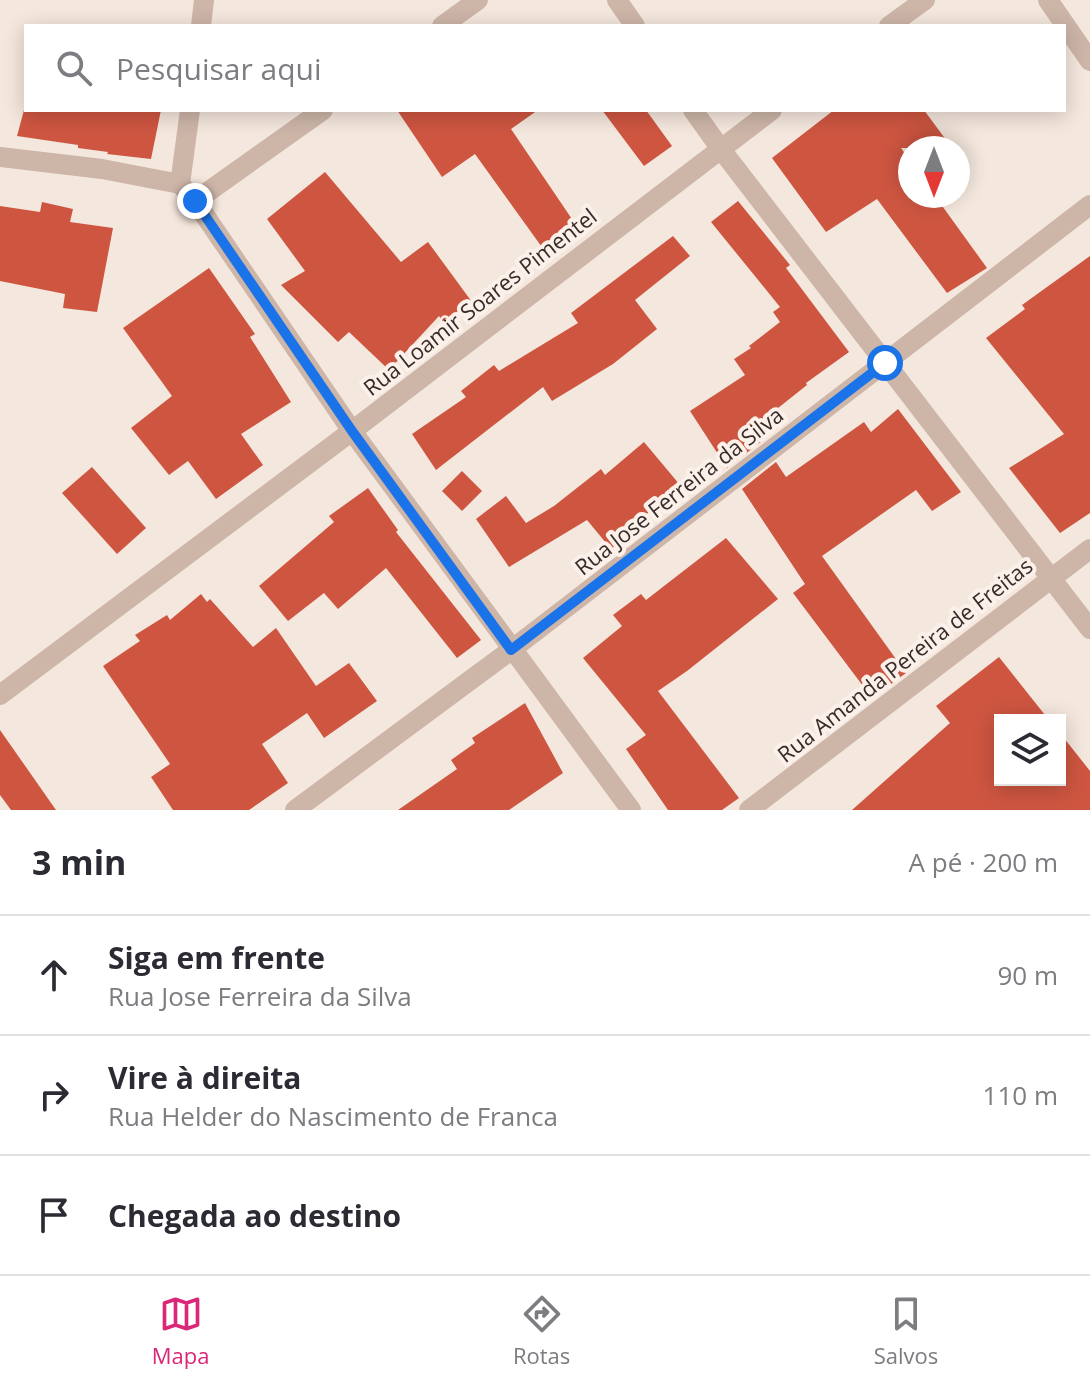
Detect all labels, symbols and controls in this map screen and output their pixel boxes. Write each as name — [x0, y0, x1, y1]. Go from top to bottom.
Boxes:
search box — [24, 24, 1066, 112]
icon: search — [52, 46, 96, 90]
text: Pesquisar aqui — [116, 48, 322, 89]
north arrow — [898, 136, 970, 208]
route end — [177, 183, 213, 219]
street label: Rua Loamir Soares Pimentel — [357, 201, 602, 402]
route start — [867, 345, 903, 381]
street label: Rua Jose Ferreira da Silva — [568, 399, 789, 581]
street label: Rua Amanda Pereira de Freitas — [771, 550, 1038, 768]
map controls — [994, 714, 1066, 786]
button: layers — [994, 714, 1066, 786]
text: 3 min — [32, 839, 126, 885]
text: A pé · 200 m — [909, 844, 1058, 880]
text: Siga em frente — [108, 937, 325, 978]
icon: ahead — [32, 953, 76, 997]
text: 90 m — [997, 957, 1058, 993]
text: Rua Jose Ferreira da Silva — [108, 978, 412, 1014]
text: Vire à direita — [108, 1057, 302, 1098]
icon: right — [32, 1073, 76, 1117]
text: 110 m — [983, 1077, 1058, 1113]
text: Rua Helder do Nascimento de Franca — [108, 1098, 558, 1134]
icon: arrive — [32, 1193, 76, 1237]
text: Chegada ao destino — [108, 1195, 401, 1236]
tab: Mapa — [152, 1292, 209, 1370]
tab: Rotas — [513, 1292, 570, 1370]
tab: Salvos — [874, 1292, 938, 1370]

